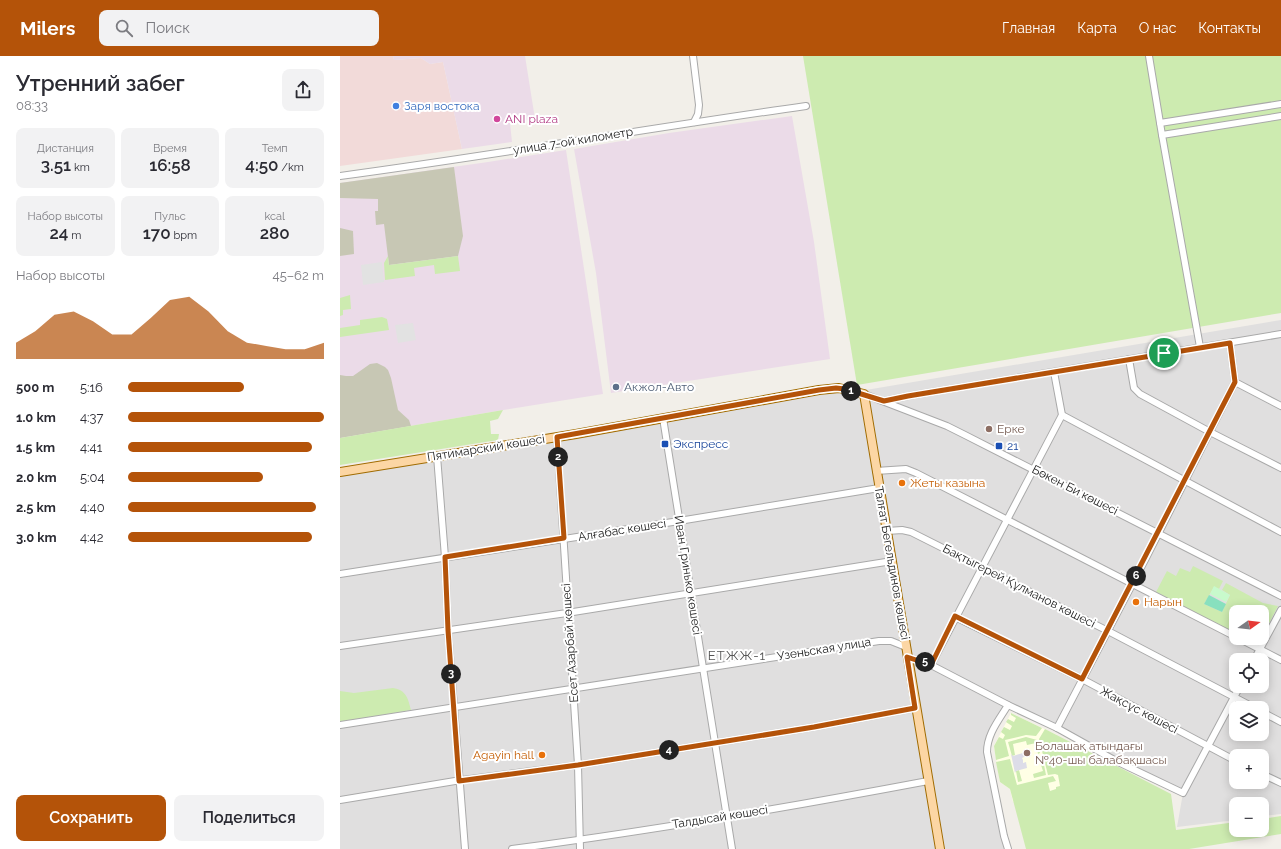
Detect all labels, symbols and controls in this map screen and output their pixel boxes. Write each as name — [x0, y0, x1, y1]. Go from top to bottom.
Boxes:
search box — [99, 10, 379, 46]
text: Milers — [20, 17, 75, 39]
icon: search — [113, 17, 135, 39]
text: Поиск — [145, 19, 190, 37]
text: Главная — [1002, 20, 1055, 36]
text: Карта — [1077, 20, 1117, 36]
text: О нас — [1139, 20, 1176, 36]
text: Контакты — [1198, 20, 1261, 36]
button: share — [282, 69, 324, 111]
text: Утренний забег — [16, 70, 185, 96]
text: 08:33 — [16, 98, 48, 113]
place label: Заря востока — [404, 99, 480, 113]
marker: Заря востока — [391, 101, 401, 111]
place label: ANI plaza — [505, 112, 558, 126]
marker: ANI plaza — [492, 114, 502, 124]
street label: улица 7-ой километр — [512, 125, 634, 157]
text: Дистанция — [37, 142, 94, 155]
text: Время — [153, 142, 187, 155]
text: Темп — [262, 142, 288, 155]
text: 3.51 — [41, 155, 71, 175]
text: 16:58 — [149, 155, 191, 175]
text: 4:50 — [245, 155, 279, 175]
text: km — [71, 161, 90, 174]
text: /km — [279, 161, 304, 174]
text: Набор высоты — [28, 210, 103, 223]
text: Пульс — [154, 210, 186, 223]
text: kcal — [264, 210, 285, 223]
text: 24 — [49, 223, 68, 243]
text: 170 — [143, 223, 171, 243]
text: 280 — [260, 223, 290, 243]
text: m — [68, 229, 81, 242]
text: bpm — [171, 229, 197, 242]
text: Набор высоты — [16, 268, 105, 283]
text: 45–62 m — [273, 268, 324, 283]
pin — [1147, 336, 1181, 370]
icon: arrive — [1153, 342, 1175, 364]
text: 500 m — [16, 380, 54, 395]
text: 5:16 — [80, 380, 103, 395]
place label: Акжол-Авто — [624, 380, 694, 394]
pin: 1 — [841, 381, 861, 401]
marker: Акжол-Авто — [611, 382, 621, 392]
text: 1 — [848, 384, 854, 397]
text: 1.0 km — [16, 410, 56, 425]
text: 4:37 — [80, 410, 103, 425]
place label: Ерке — [997, 422, 1025, 436]
marker: Ерке — [984, 424, 994, 434]
street label: Пятимарский көшесі — [426, 432, 546, 464]
place label: Экспресс — [673, 437, 729, 451]
marker: Экспресс — [660, 439, 670, 449]
place label: 21 — [1007, 439, 1018, 453]
text: 1.5 km — [16, 440, 55, 455]
text: 4:41 — [80, 440, 102, 455]
marker: 21 — [994, 441, 1004, 451]
pin: 2 — [548, 447, 568, 467]
text: 2 — [555, 450, 561, 463]
street label: Бөкен Би көшесі — [1030, 462, 1120, 518]
text: 2.0 km — [16, 470, 57, 485]
text: 5:04 — [80, 470, 105, 485]
place label: Жеты казына — [910, 476, 985, 490]
marker: Жеты казына — [897, 478, 907, 488]
street label: Талғат Бегельдинов көшесі — [872, 485, 912, 641]
text: 2.5 km — [16, 500, 56, 515]
text: 4:40 — [80, 500, 105, 515]
street label: Иван Гринько көшесі — [672, 514, 704, 636]
street label: Алғабас көшесі — [577, 516, 667, 544]
text: 3.0 km — [16, 530, 57, 545]
text: 4:42 — [80, 530, 103, 545]
street label: Бақтыгерей Құлманов көшесі — [940, 541, 1098, 631]
pin: 6 — [1126, 566, 1146, 586]
text: 6 — [1133, 569, 1139, 582]
street label: Есет Азарбай көшесі — [559, 583, 581, 703]
place label: Нарын — [1144, 595, 1182, 609]
marker: Нарын — [1131, 597, 1141, 607]
north arrow — [1229, 605, 1269, 645]
map controls — [1229, 605, 1269, 837]
street label: Узеньская улица — [776, 635, 872, 663]
district label: ЕТЖЖ-1 — [708, 648, 766, 663]
pin: 5 — [915, 652, 935, 672]
button: locate — [1229, 653, 1269, 693]
text: 5 — [922, 655, 928, 668]
pin: 3 — [441, 664, 461, 684]
text: 3 — [448, 667, 454, 680]
street label: Жақсұс көшесі — [1097, 684, 1181, 736]
button: layers — [1229, 701, 1269, 741]
place label: Болашақ атындағы №40-шы балабақшасы — [1035, 739, 1167, 767]
pin: 4 — [659, 740, 679, 760]
text: 4 — [666, 743, 672, 756]
place label: Agayin hall — [473, 748, 535, 762]
marker: Болашақ атындағы №40-шы балабақшасы — [1022, 748, 1032, 758]
button: + — [1229, 749, 1269, 789]
marker: Agayin hall — [537, 750, 547, 760]
button: Сохранить — [16, 795, 166, 841]
button: Поделиться — [174, 795, 324, 841]
button: − — [1229, 797, 1269, 837]
street label: Талдысай көшесі — [671, 803, 769, 831]

